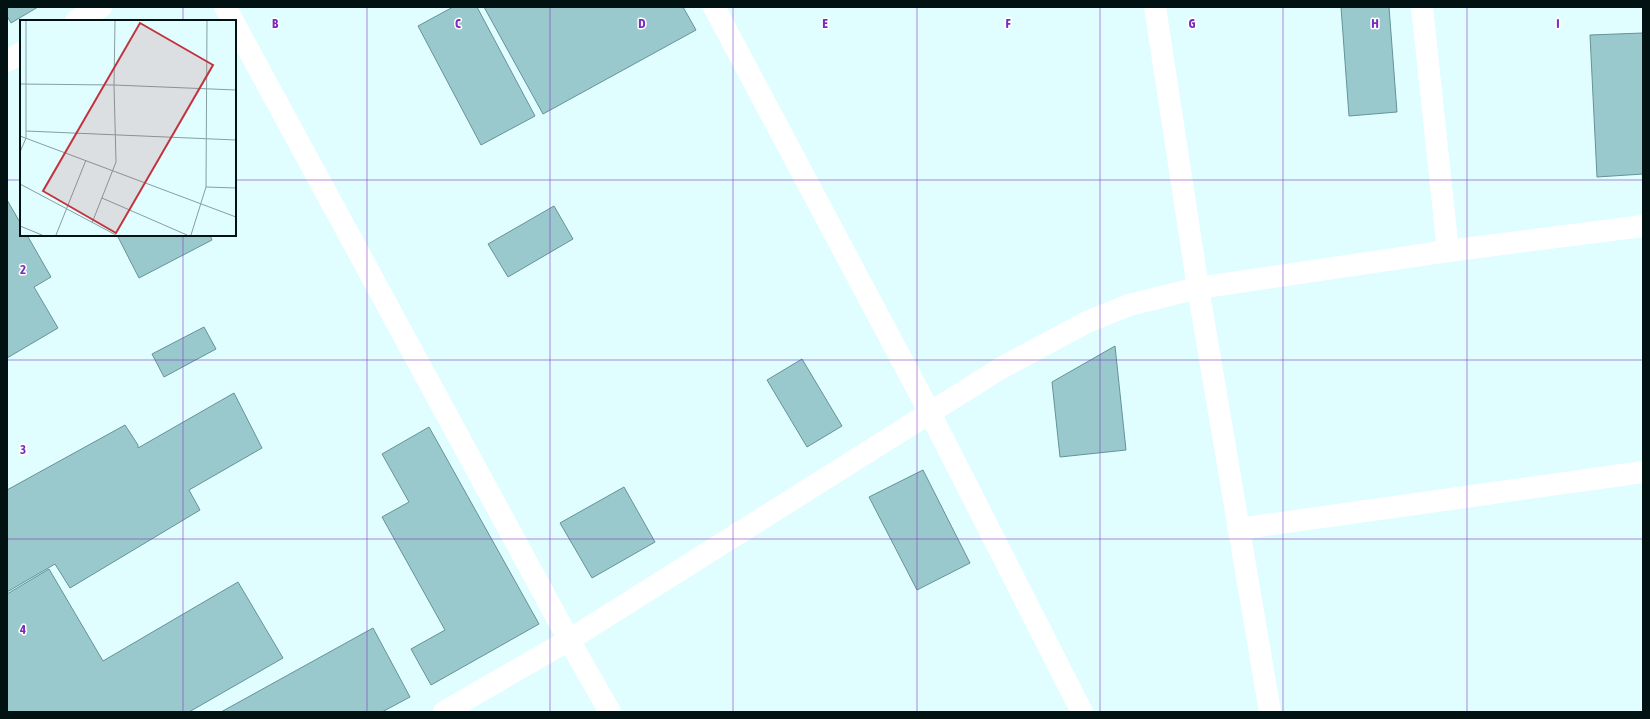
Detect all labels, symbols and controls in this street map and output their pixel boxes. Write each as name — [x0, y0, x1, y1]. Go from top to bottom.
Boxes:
text: B — [272, 16, 279, 31]
text: C — [455, 16, 461, 31]
text: D — [638, 16, 646, 31]
text: E — [822, 16, 828, 31]
text: F — [1005, 16, 1011, 31]
text: G — [1189, 16, 1196, 31]
text: H — [1371, 16, 1379, 31]
text: I — [1556, 16, 1560, 31]
inset map — [20, 20, 236, 236]
text: 2 — [20, 262, 26, 277]
text: 3 — [20, 442, 26, 457]
text: 4 — [19, 622, 26, 637]

